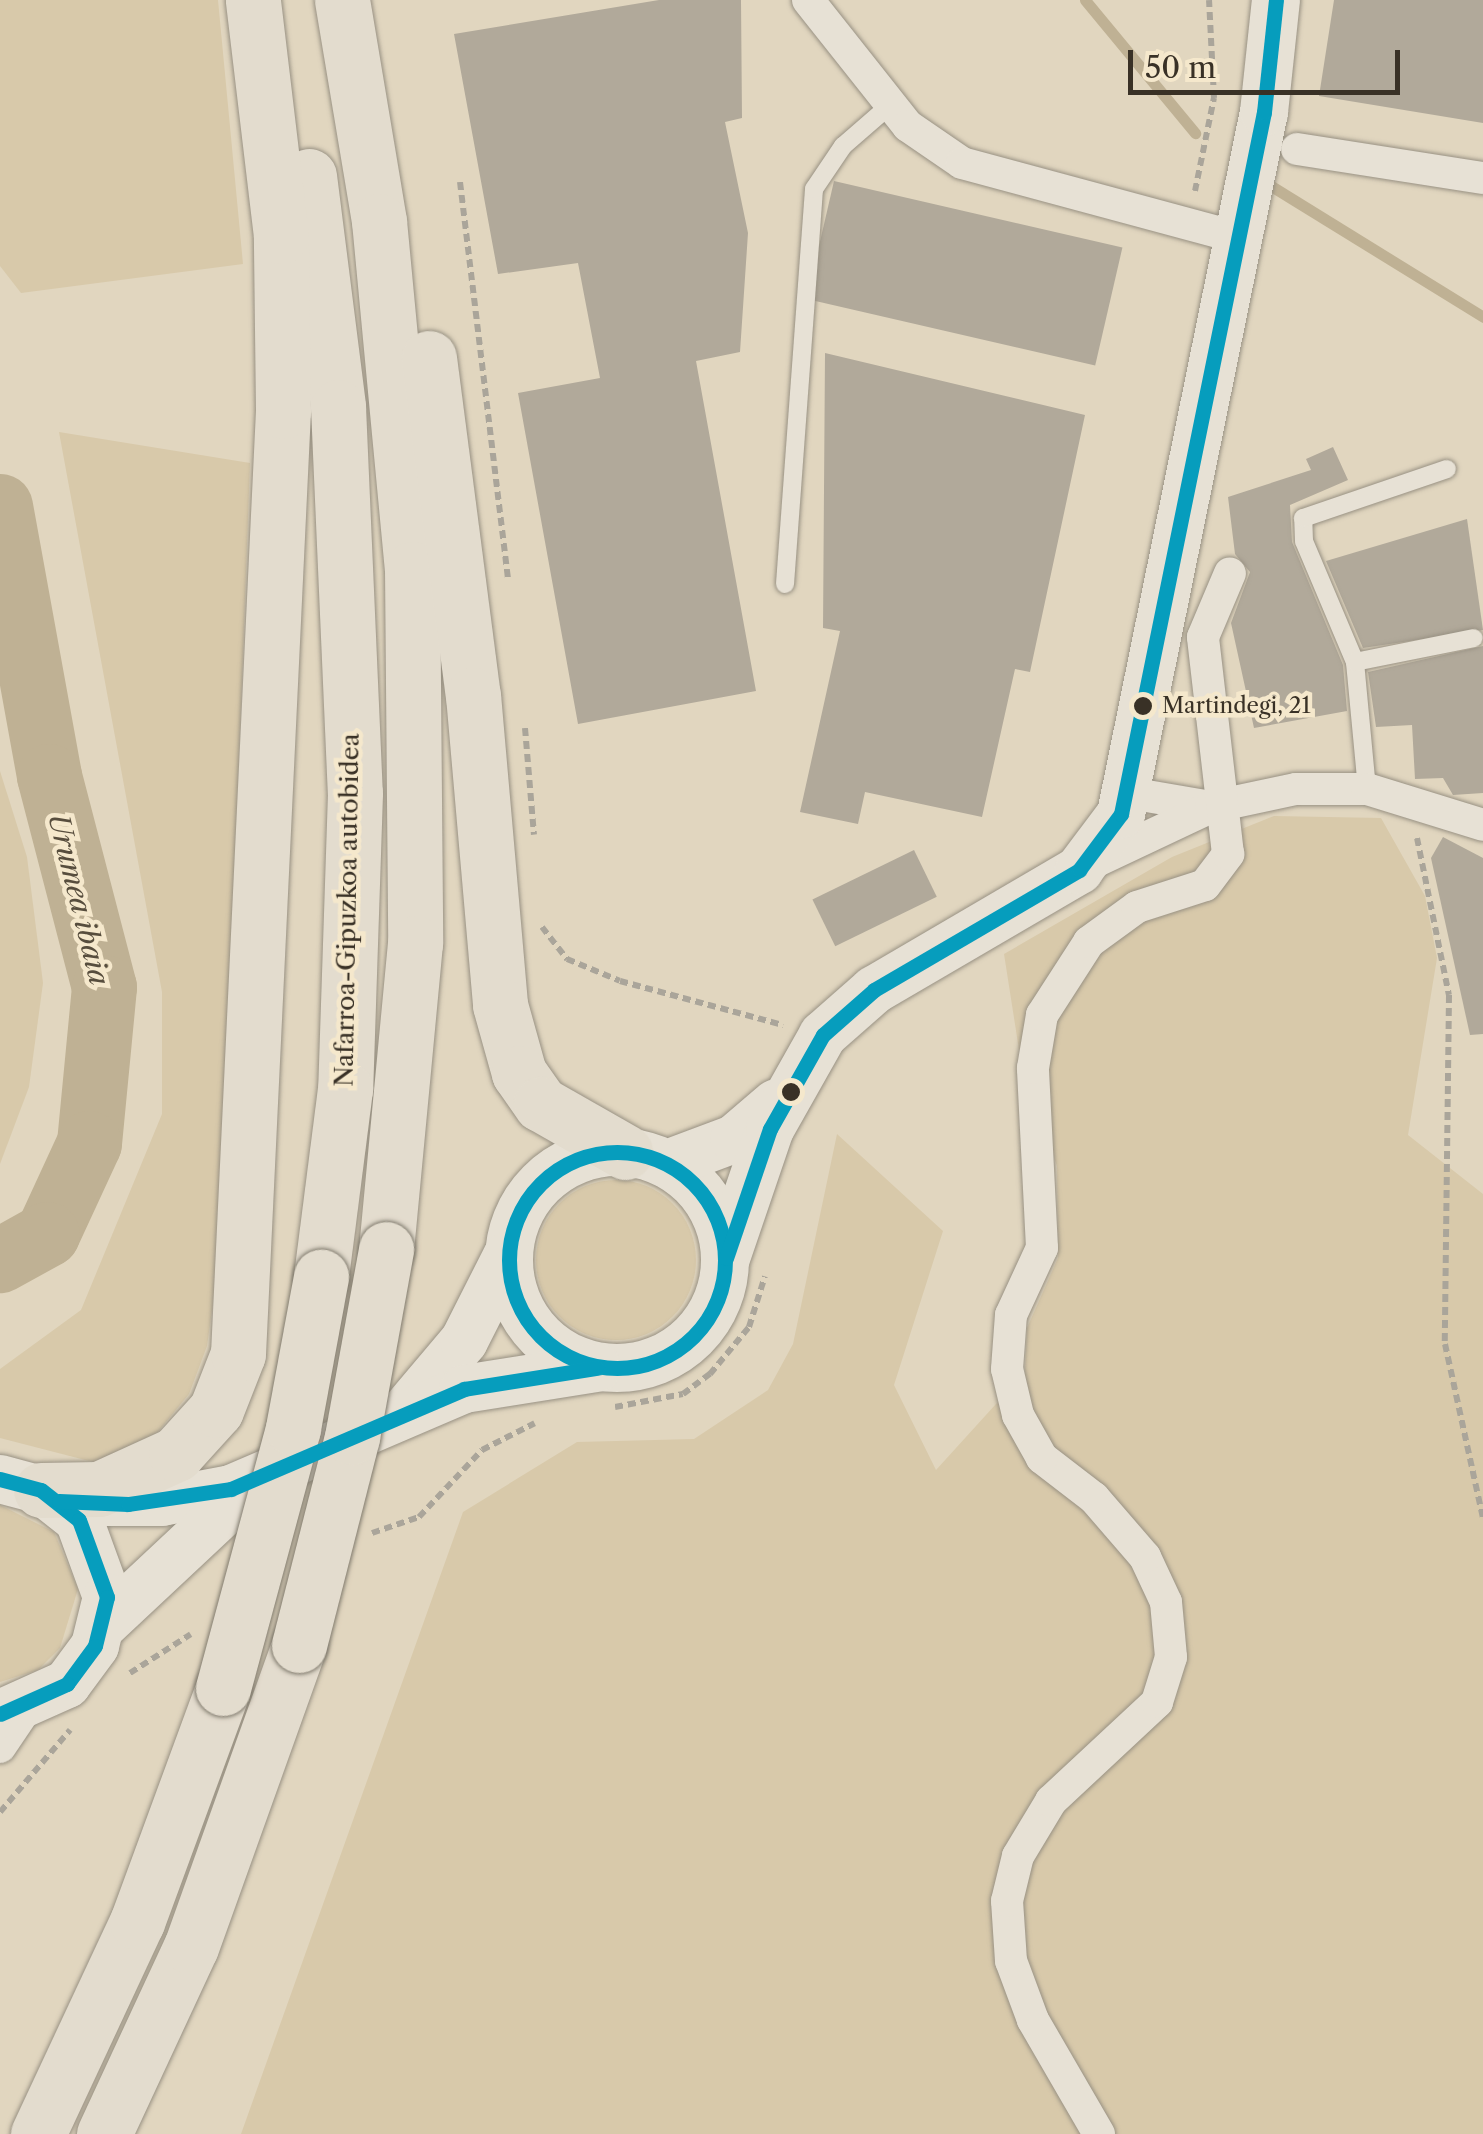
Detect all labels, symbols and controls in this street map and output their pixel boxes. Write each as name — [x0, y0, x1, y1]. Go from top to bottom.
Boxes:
scale bar — [1133, 30, 1406, 92]
text: 50 m — [1145, 49, 1216, 86]
place label: Martindegi, 21 — [1162, 693, 1311, 719]
marker: Martindegi, 21 — [1133, 696, 1153, 716]
street label: Nafarroa-Gipuzkoa autobidea — [330, 733, 366, 1087]
water label: Urumea ibaia — [41, 809, 117, 989]
unlabelled marker — [781, 1082, 801, 1102]

